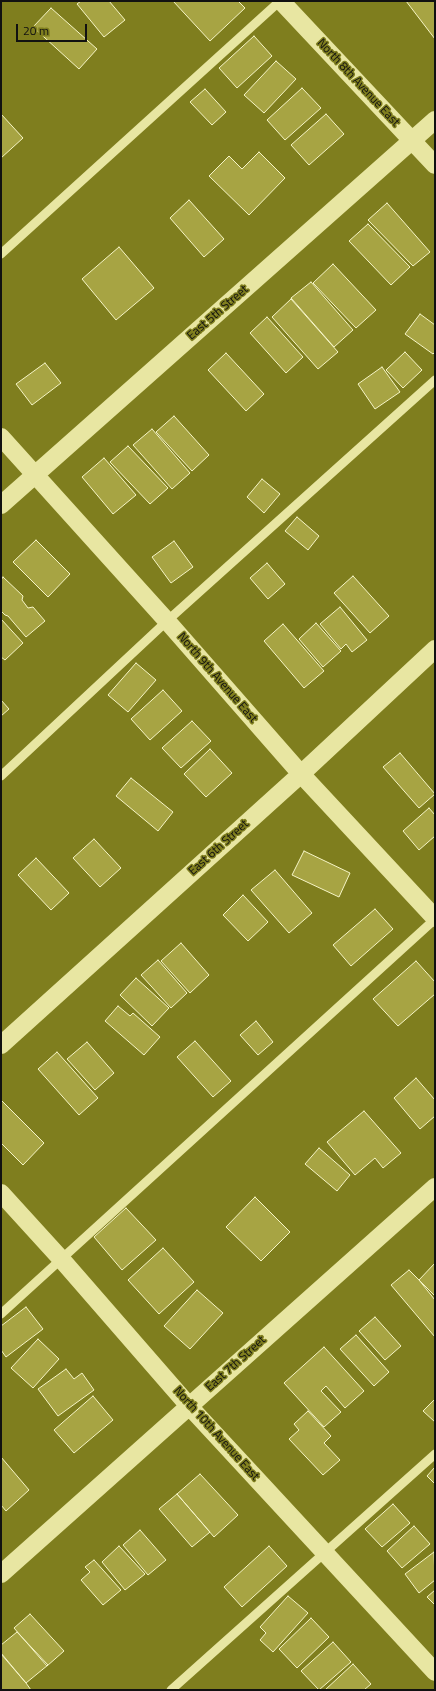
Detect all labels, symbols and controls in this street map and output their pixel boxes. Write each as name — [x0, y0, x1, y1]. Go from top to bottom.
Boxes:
scale bar — [18, 16, 89, 42]
text: 20 m — [23, 21, 49, 40]
street label: North 8th Avenue East — [314, 36, 402, 130]
street label: East 5th Street — [185, 283, 251, 343]
street label: North 9th Avenue East — [174, 630, 260, 726]
street label: East 6th Street — [186, 817, 252, 879]
street label: East 7th Street — [203, 1333, 269, 1395]
street label: North 10th Avenue East — [170, 1384, 262, 1484]

